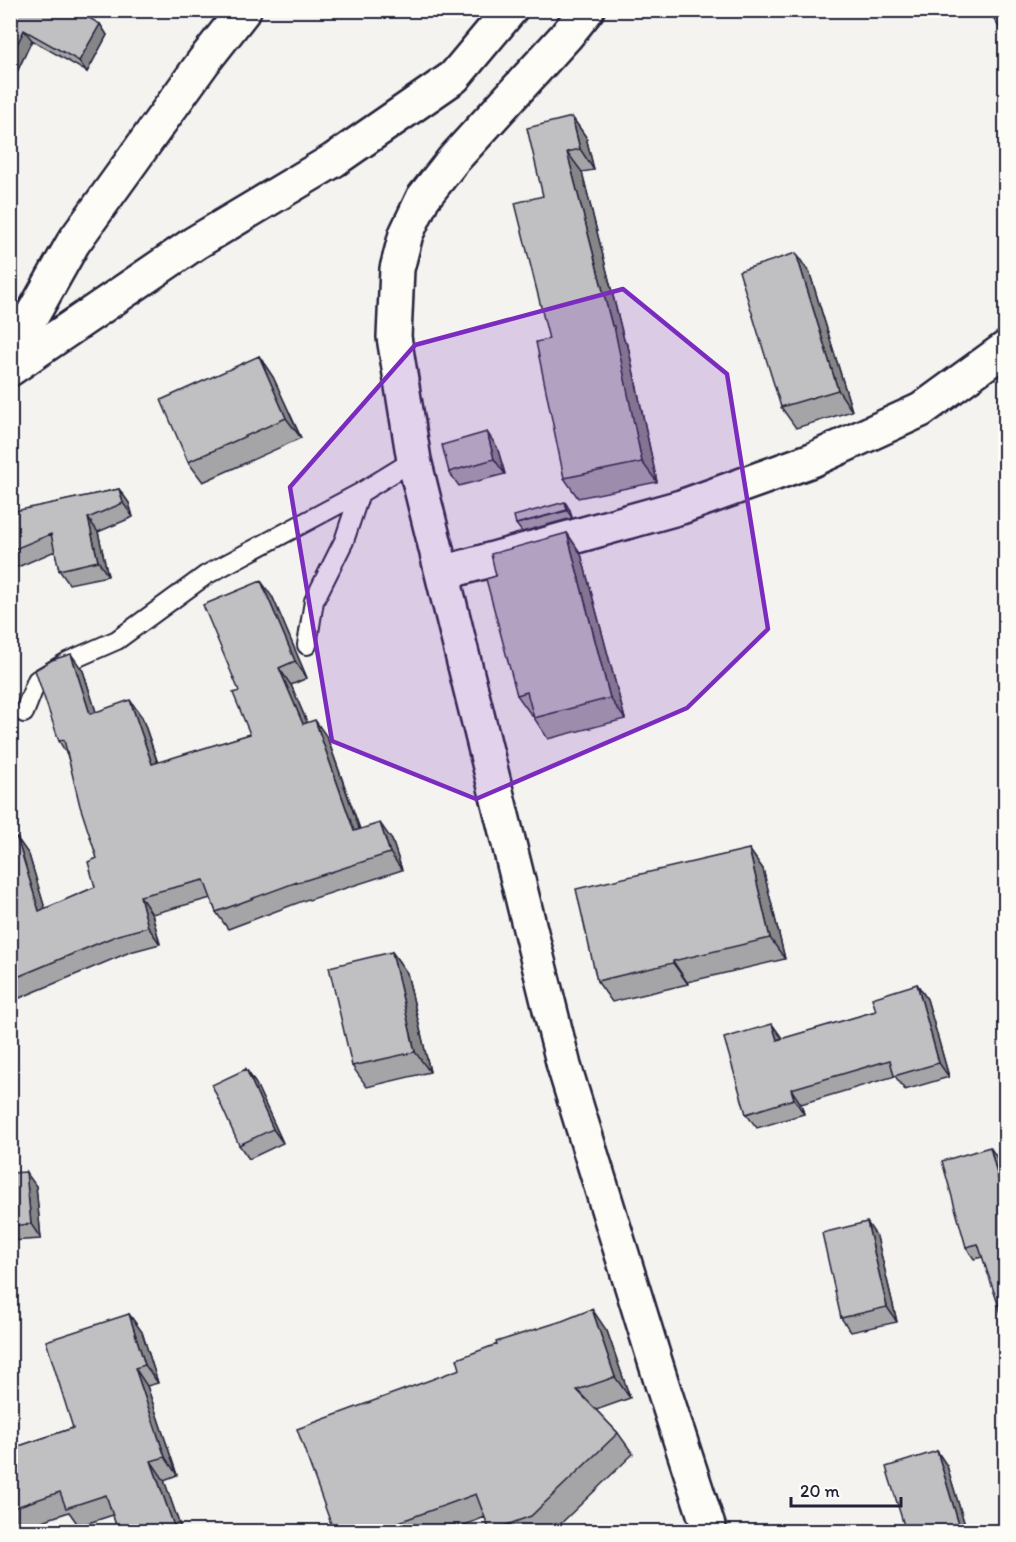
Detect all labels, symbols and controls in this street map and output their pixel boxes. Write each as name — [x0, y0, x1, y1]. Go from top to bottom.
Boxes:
scale bar — [791, 1470, 900, 1508]
text: 20 m — [800, 1480, 840, 1502]

